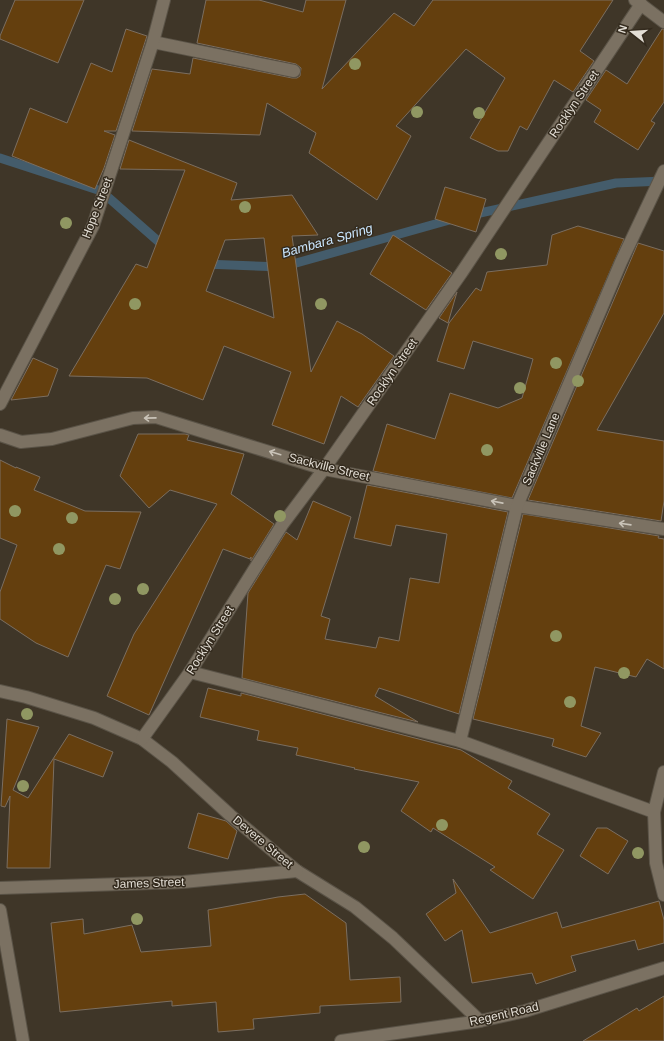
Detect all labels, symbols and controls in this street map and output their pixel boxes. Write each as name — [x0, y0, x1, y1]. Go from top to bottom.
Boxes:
north arrow — [612, 12, 652, 52]
text: N — [616, 23, 629, 35]
street label: Rocklyn Street — [546, 67, 602, 140]
street label: Hope Street — [79, 175, 115, 240]
water label: Bambara Spring — [280, 220, 375, 261]
street label: Rocklyn Street — [364, 335, 420, 408]
street label: Sackville Lane — [519, 410, 563, 487]
one-way arrow — [144, 414, 157, 421]
one-way arrow — [268, 449, 281, 456]
street label: Sackville Street — [287, 450, 371, 484]
one-way arrow — [491, 498, 504, 506]
one-way arrow — [619, 520, 632, 528]
street label: Rocklyn Street — [183, 603, 237, 677]
street label: Devere Street — [230, 813, 296, 872]
street label: James Street — [113, 875, 185, 891]
street label: Regent Road — [468, 999, 540, 1029]

